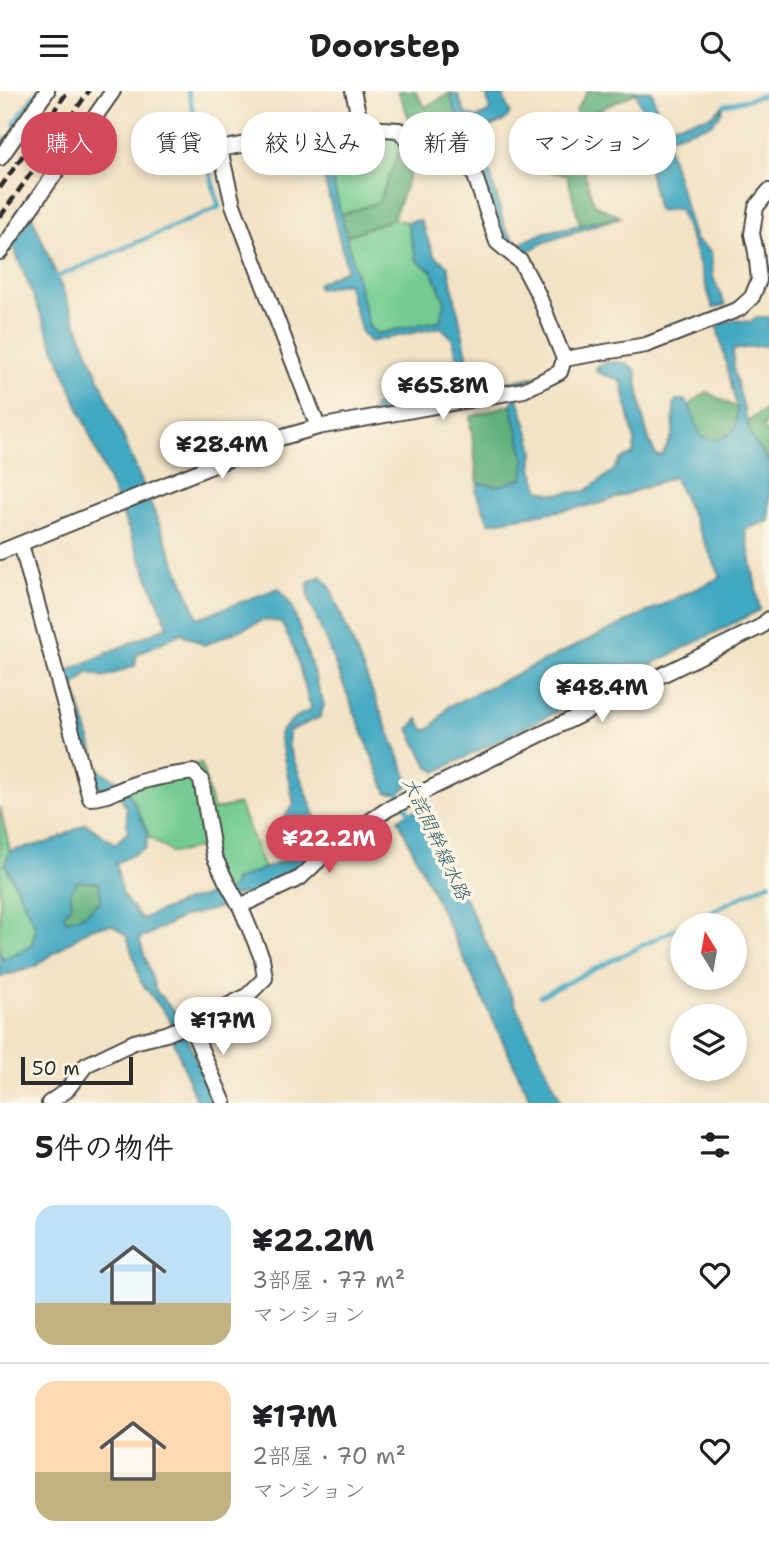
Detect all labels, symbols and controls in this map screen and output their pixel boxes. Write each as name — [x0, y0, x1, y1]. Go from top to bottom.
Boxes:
text: Doorstep — [309, 24, 460, 67]
icon: menu — [35, 27, 73, 65]
icon: search — [696, 27, 734, 65]
chip: 購入 — [21, 112, 117, 175]
chip: 賃貸 — [131, 112, 227, 175]
chip: 絞り込み — [241, 112, 385, 175]
chip: 新着 — [399, 112, 495, 175]
chip: マンション — [509, 112, 676, 175]
pin: ¥65.8M — [386, 363, 500, 422]
text: ¥65.8M — [397, 370, 489, 400]
pin: ¥28.4M — [165, 421, 279, 481]
text: ¥28.4M — [176, 429, 268, 459]
pin: ¥48.4M — [545, 665, 659, 724]
text: ¥48.4M — [556, 672, 648, 702]
water label: 大詫間幹線水路 — [397, 773, 476, 905]
pin: ¥22.2M — [272, 815, 386, 875]
text: ¥22.2M — [282, 823, 376, 853]
north arrow — [670, 913, 747, 991]
map controls — [670, 913, 747, 1081]
pin: ¥17M — [182, 997, 264, 1057]
button: layers — [670, 1004, 747, 1081]
text: ¥17M — [190, 1005, 256, 1035]
scale bar — [21, 1054, 133, 1086]
text: 50 m — [32, 1056, 80, 1081]
icon: filters — [696, 1126, 734, 1164]
text: 5件の物件 — [35, 1127, 174, 1168]
text: ¥22.2M — [252, 1220, 374, 1261]
icon: home — [91, 1233, 175, 1317]
icon: heart — [696, 1256, 734, 1294]
text: 3部屋 · 77 m² — [252, 1265, 405, 1295]
text: マンション — [252, 1299, 366, 1329]
text: ¥17M — [252, 1396, 337, 1437]
icon: home — [91, 1409, 175, 1493]
icon: heart — [696, 1432, 734, 1470]
text: 2部屋 · 70 m² — [252, 1441, 406, 1471]
text: マンション — [252, 1475, 366, 1505]

